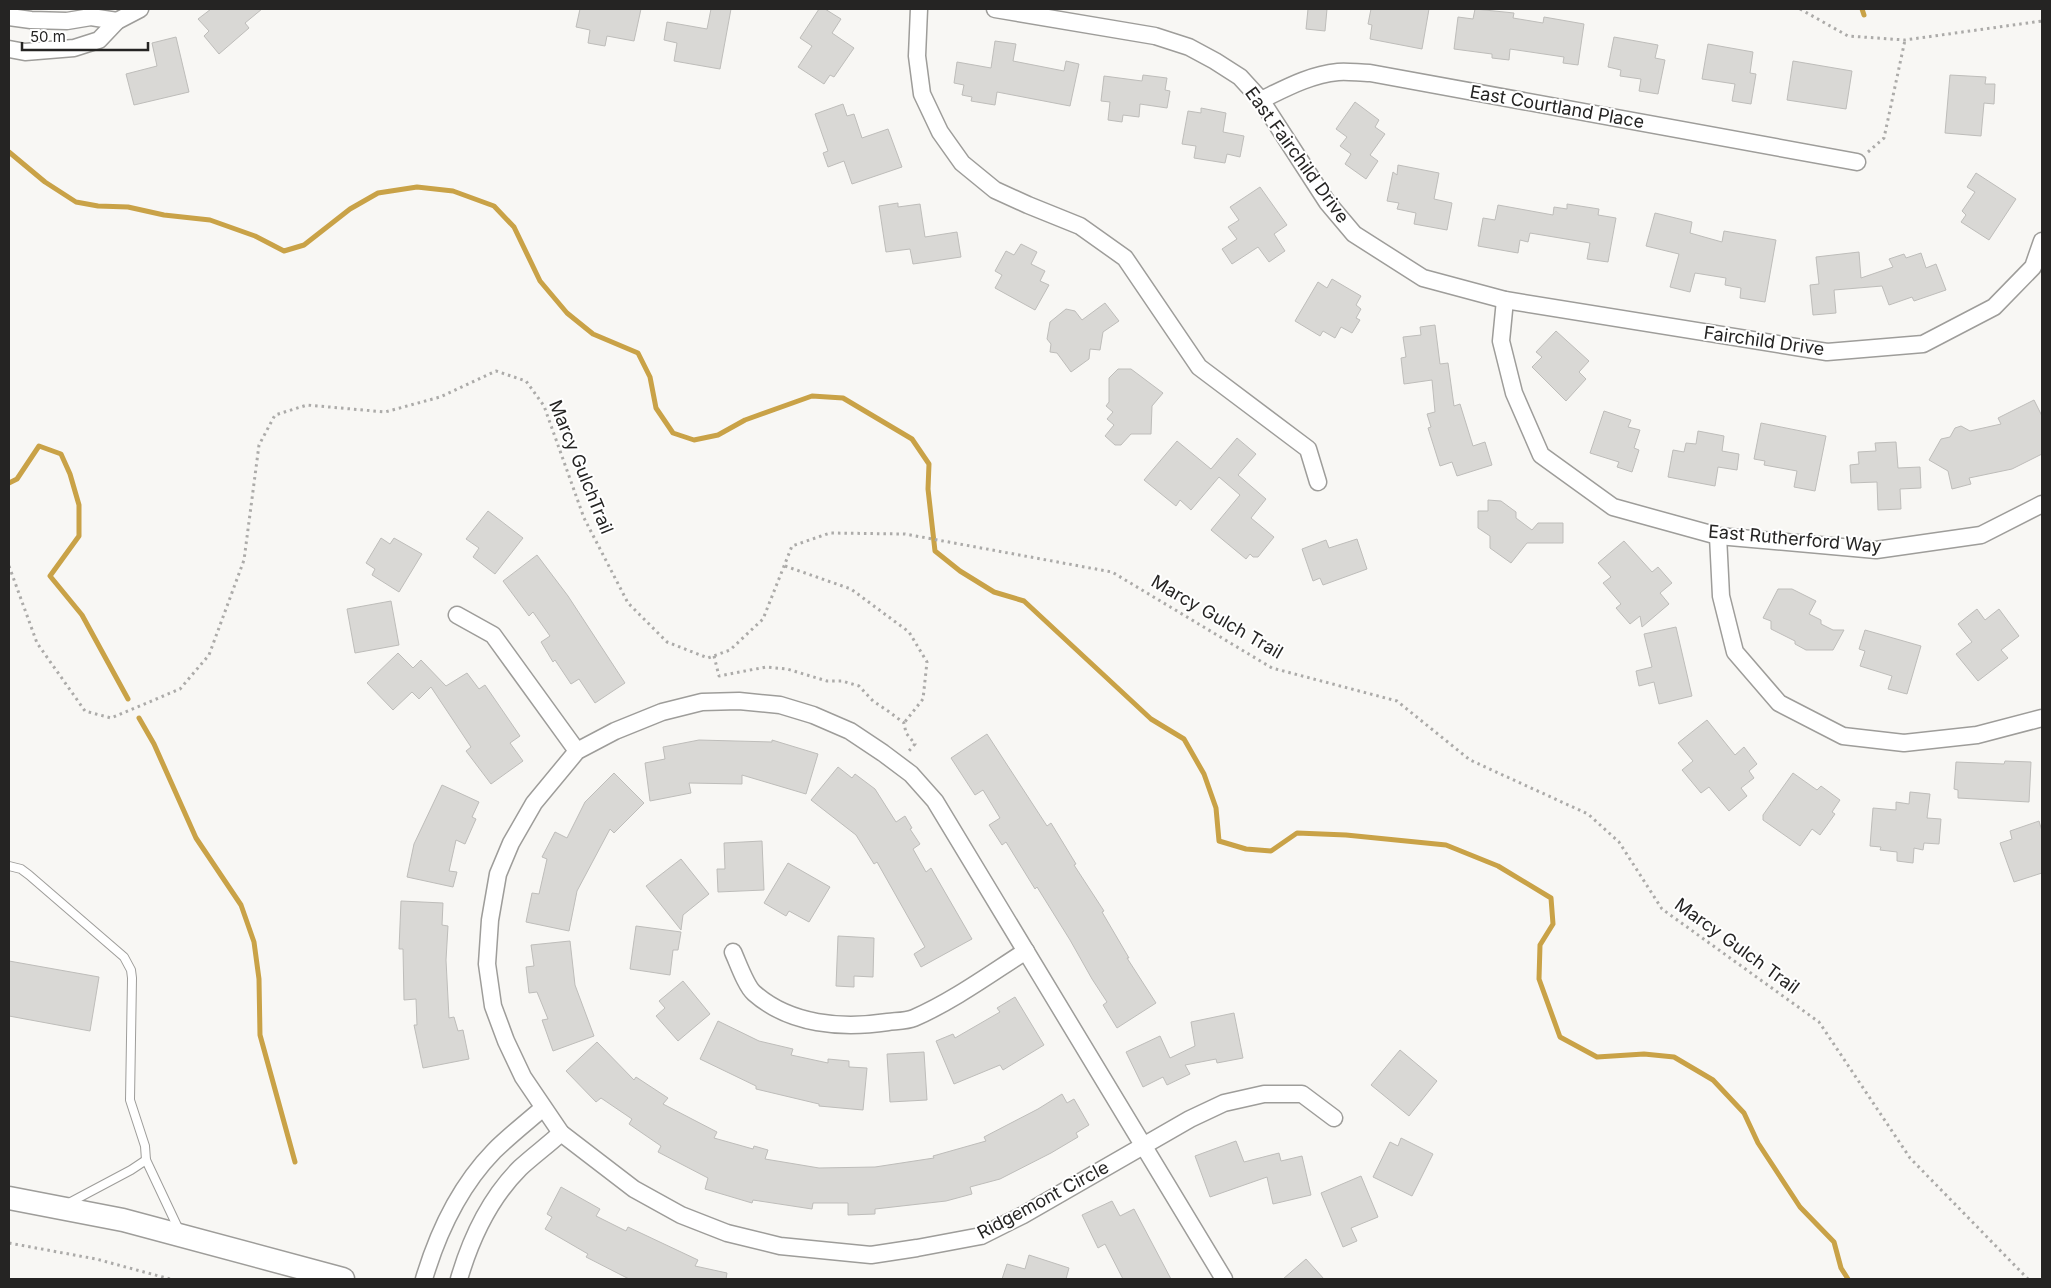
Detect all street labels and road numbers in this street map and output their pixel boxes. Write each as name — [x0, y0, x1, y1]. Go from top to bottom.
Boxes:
street label: East Courtland Place — [1468, 81, 1646, 132]
street label: East Fairchild Drive — [1241, 83, 1354, 227]
street label: Fairchild Drive — [1702, 322, 1826, 359]
street label: Marcy GulchTrail — [545, 397, 618, 537]
street label: East Rutherford Way — [1707, 520, 1883, 557]
street label: Marcy Gulch Trail — [1148, 570, 1287, 663]
street label: Marcy Gulch Trail — [1671, 893, 1804, 998]
street label: Ridgemont Circle — [973, 1156, 1112, 1243]

